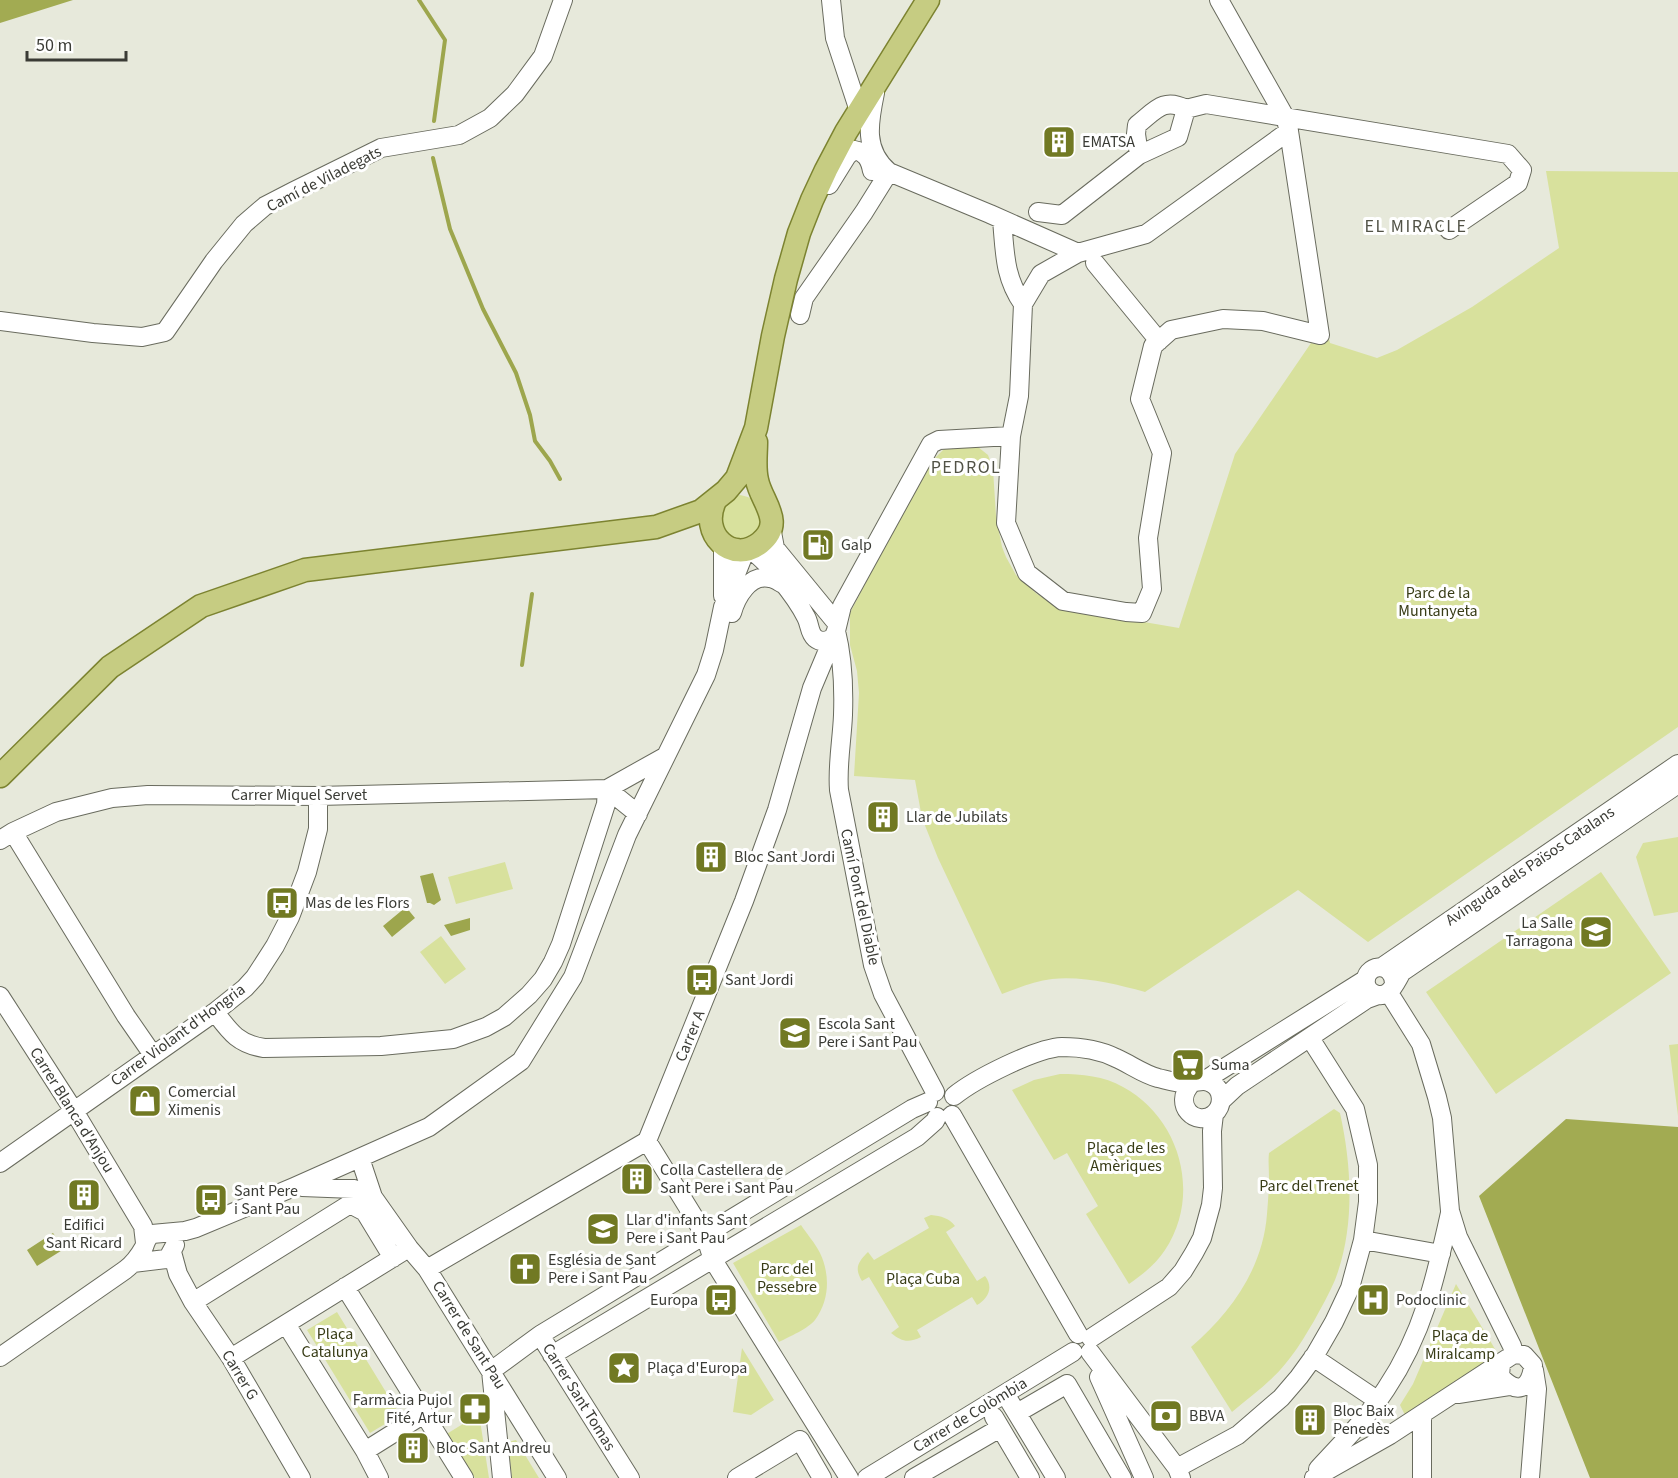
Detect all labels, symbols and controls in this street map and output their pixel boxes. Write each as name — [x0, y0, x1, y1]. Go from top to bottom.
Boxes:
scale bar — [27, 24, 126, 62]
text: 50 m — [36, 33, 72, 58]
building icon: EMATSA — [1041, 124, 1077, 160]
place label: EMATSA — [1082, 131, 1135, 153]
street label: Camí de Viladegats — [263, 140, 385, 217]
district label: EL MIRACLE — [1365, 214, 1467, 239]
district label: PEDROL — [931, 455, 1001, 480]
fuel station icon: Galp — [800, 527, 836, 563]
place label: Galp — [841, 534, 872, 556]
park label: Parc de la Muntanyeta — [1398, 582, 1478, 622]
street label: Carrer Miquel Servet — [231, 784, 368, 806]
building icon: Llar de Jubilats — [865, 799, 901, 835]
street label: Avinguda dels Països Catalans — [1441, 801, 1619, 931]
place label: Llar de Jubilats — [906, 806, 1008, 828]
street label: Camí Pont del Diable — [835, 827, 885, 967]
building icon: Bloc Sant Jordi — [693, 839, 729, 875]
place label: Bloc Sant Jordi — [734, 846, 835, 868]
bus stop icon: Mas de les Flors — [264, 885, 300, 921]
place label: Mas de les Flors — [305, 892, 410, 914]
place label: La Salle Tarragona — [1505, 912, 1573, 952]
school or university icon: La Salle Tarragona — [1578, 914, 1614, 950]
bus stop icon: Sant Jordi — [684, 962, 720, 998]
place label: Sant Jordi — [725, 969, 794, 991]
street label: Carrer Violant d'Hongria — [106, 979, 250, 1091]
street label: Carrer A — [670, 1007, 710, 1065]
place label: Escola Sant Pere i Sant Pau — [818, 1013, 917, 1053]
school or university icon: Escola Sant Pere i Sant Pau — [777, 1015, 813, 1051]
street label: Carrer Blanca d'Anjou — [24, 1043, 120, 1177]
supermarket icon: Suma — [1170, 1047, 1206, 1083]
place label: Suma — [1211, 1054, 1250, 1076]
place label: Comercial Ximenis — [168, 1081, 236, 1121]
shop icon: Comercial Ximenis — [127, 1083, 163, 1119]
park label: Plaça de les Amèriques — [1087, 1137, 1165, 1177]
place label: Colla Castellera de Sant Pere i Sant Pau — [660, 1159, 793, 1199]
building icon: Colla Castellera de Sant Pere i Sant Pau — [619, 1161, 655, 1197]
park label: Parc del Trenet — [1259, 1175, 1359, 1197]
building icon: Edifici Sant Ricard — [66, 1177, 102, 1213]
place label: Sant Pere i Sant Pau — [234, 1180, 300, 1220]
bus stop icon: Sant Pere i Sant Pau — [193, 1182, 229, 1218]
place label: Llar d'infants Sant Pere i Sant Pau — [626, 1209, 748, 1249]
school or university icon: Llar d'infants Sant Pere i Sant Pau — [585, 1211, 621, 1247]
place label: Edifici Sant Ricard — [46, 1214, 122, 1254]
place label: Església de Sant Pere i Sant Pau — [548, 1249, 656, 1289]
church icon: Església de Sant Pere i Sant Pau — [507, 1251, 543, 1287]
park label: Parc del Pessebre — [757, 1258, 817, 1298]
park label: Plaça Cuba — [886, 1268, 960, 1290]
street label: Carrer de Sant Pau — [427, 1277, 511, 1393]
bus stop icon: Europa — [703, 1282, 739, 1318]
hospital icon: Podoclinic — [1355, 1282, 1391, 1318]
place label: Europa — [650, 1289, 698, 1311]
place label: Podoclinic — [1396, 1289, 1466, 1311]
park label: Plaça Catalunya — [302, 1323, 368, 1363]
park label: Plaça de Miralcamp — [1425, 1325, 1495, 1365]
street label: Carrer Sant Tomas — [537, 1339, 621, 1455]
street label: Carrer G — [216, 1346, 264, 1404]
place icon: Plaça d'Europa — [606, 1350, 642, 1386]
place label: Plaça d'Europa — [647, 1357, 747, 1379]
street label: Carrer de Colòmbia — [909, 1372, 1031, 1458]
place label: Farmàcia Pujol Fité, Artur — [353, 1389, 452, 1429]
pharmacy icon: Farmàcia Pujol Fité, Artur — [457, 1391, 493, 1427]
bank icon: BBVA — [1148, 1398, 1184, 1434]
place label: Bloc Baix Penedès — [1333, 1400, 1394, 1440]
building icon: Bloc Baix Penedès — [1292, 1402, 1328, 1438]
place label: BBVA — [1189, 1405, 1225, 1427]
building icon: Bloc Sant Andreu — [395, 1430, 431, 1466]
place label: Bloc Sant Andreu — [436, 1437, 551, 1459]

